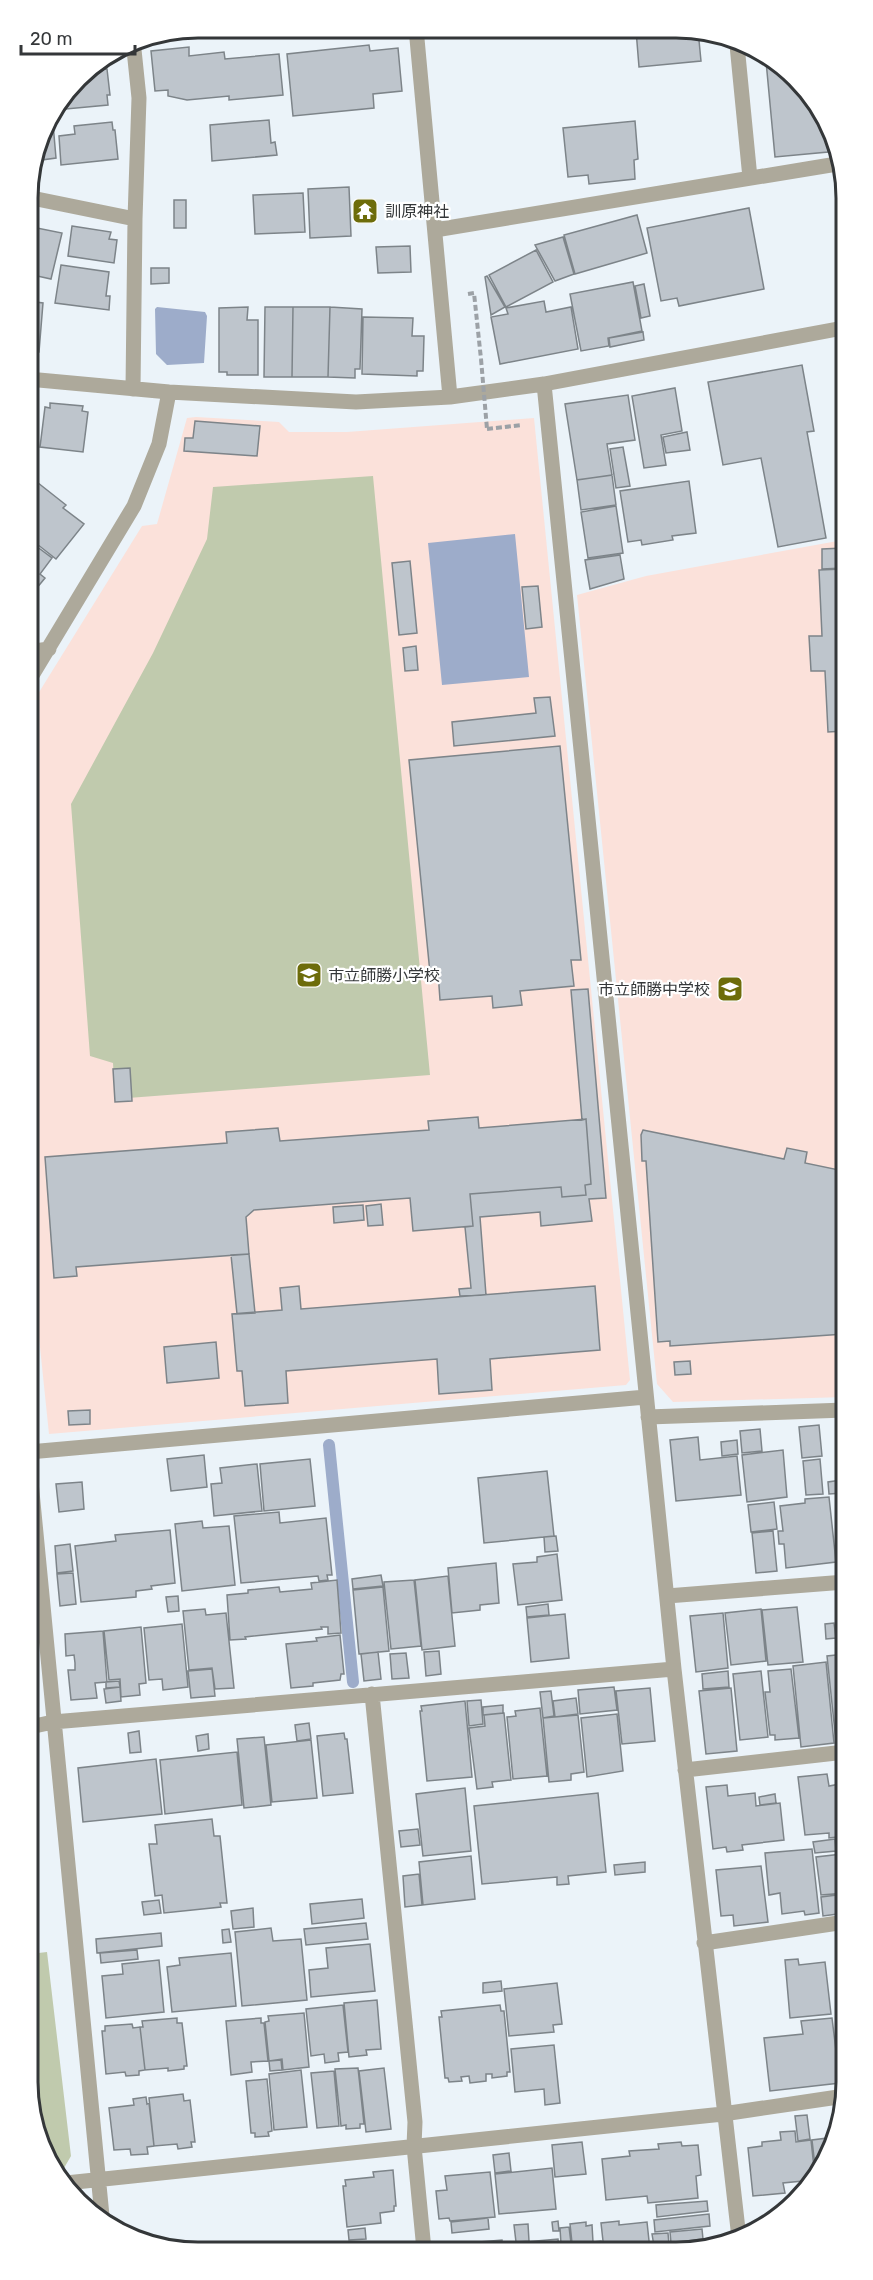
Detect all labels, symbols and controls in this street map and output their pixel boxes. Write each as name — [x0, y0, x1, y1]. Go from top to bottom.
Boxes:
scale bar — [21, 18, 135, 56]
text: 20 m — [30, 28, 72, 50]
temple icon: 訓原神社 — [350, 196, 380, 226]
place label: 訓原神社 — [385, 202, 449, 221]
school or university icon: 市立師勝小学校 — [294, 960, 324, 990]
place label: 市立師勝小学校 — [328, 966, 440, 985]
school or university icon: 市立師勝中学校 — [715, 974, 745, 1004]
place label: 市立師勝中学校 — [598, 980, 710, 999]

